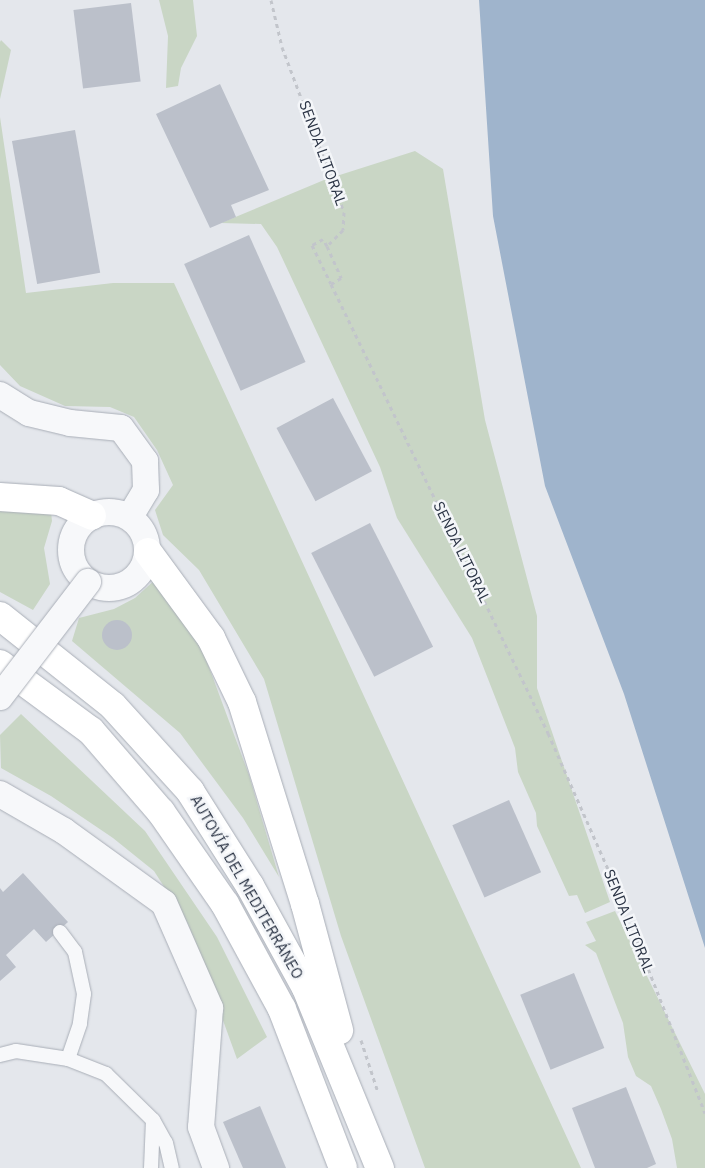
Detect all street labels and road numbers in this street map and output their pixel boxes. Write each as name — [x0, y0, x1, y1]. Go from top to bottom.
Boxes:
street label: SENDA LITORAL — [296, 98, 350, 208]
street label: SENDA LITORAL — [430, 499, 494, 605]
street label: AUTOVÍA DEL MEDITERRÁNEO — [187, 792, 307, 982]
street label: SENDA LITORAL — [600, 867, 658, 975]

